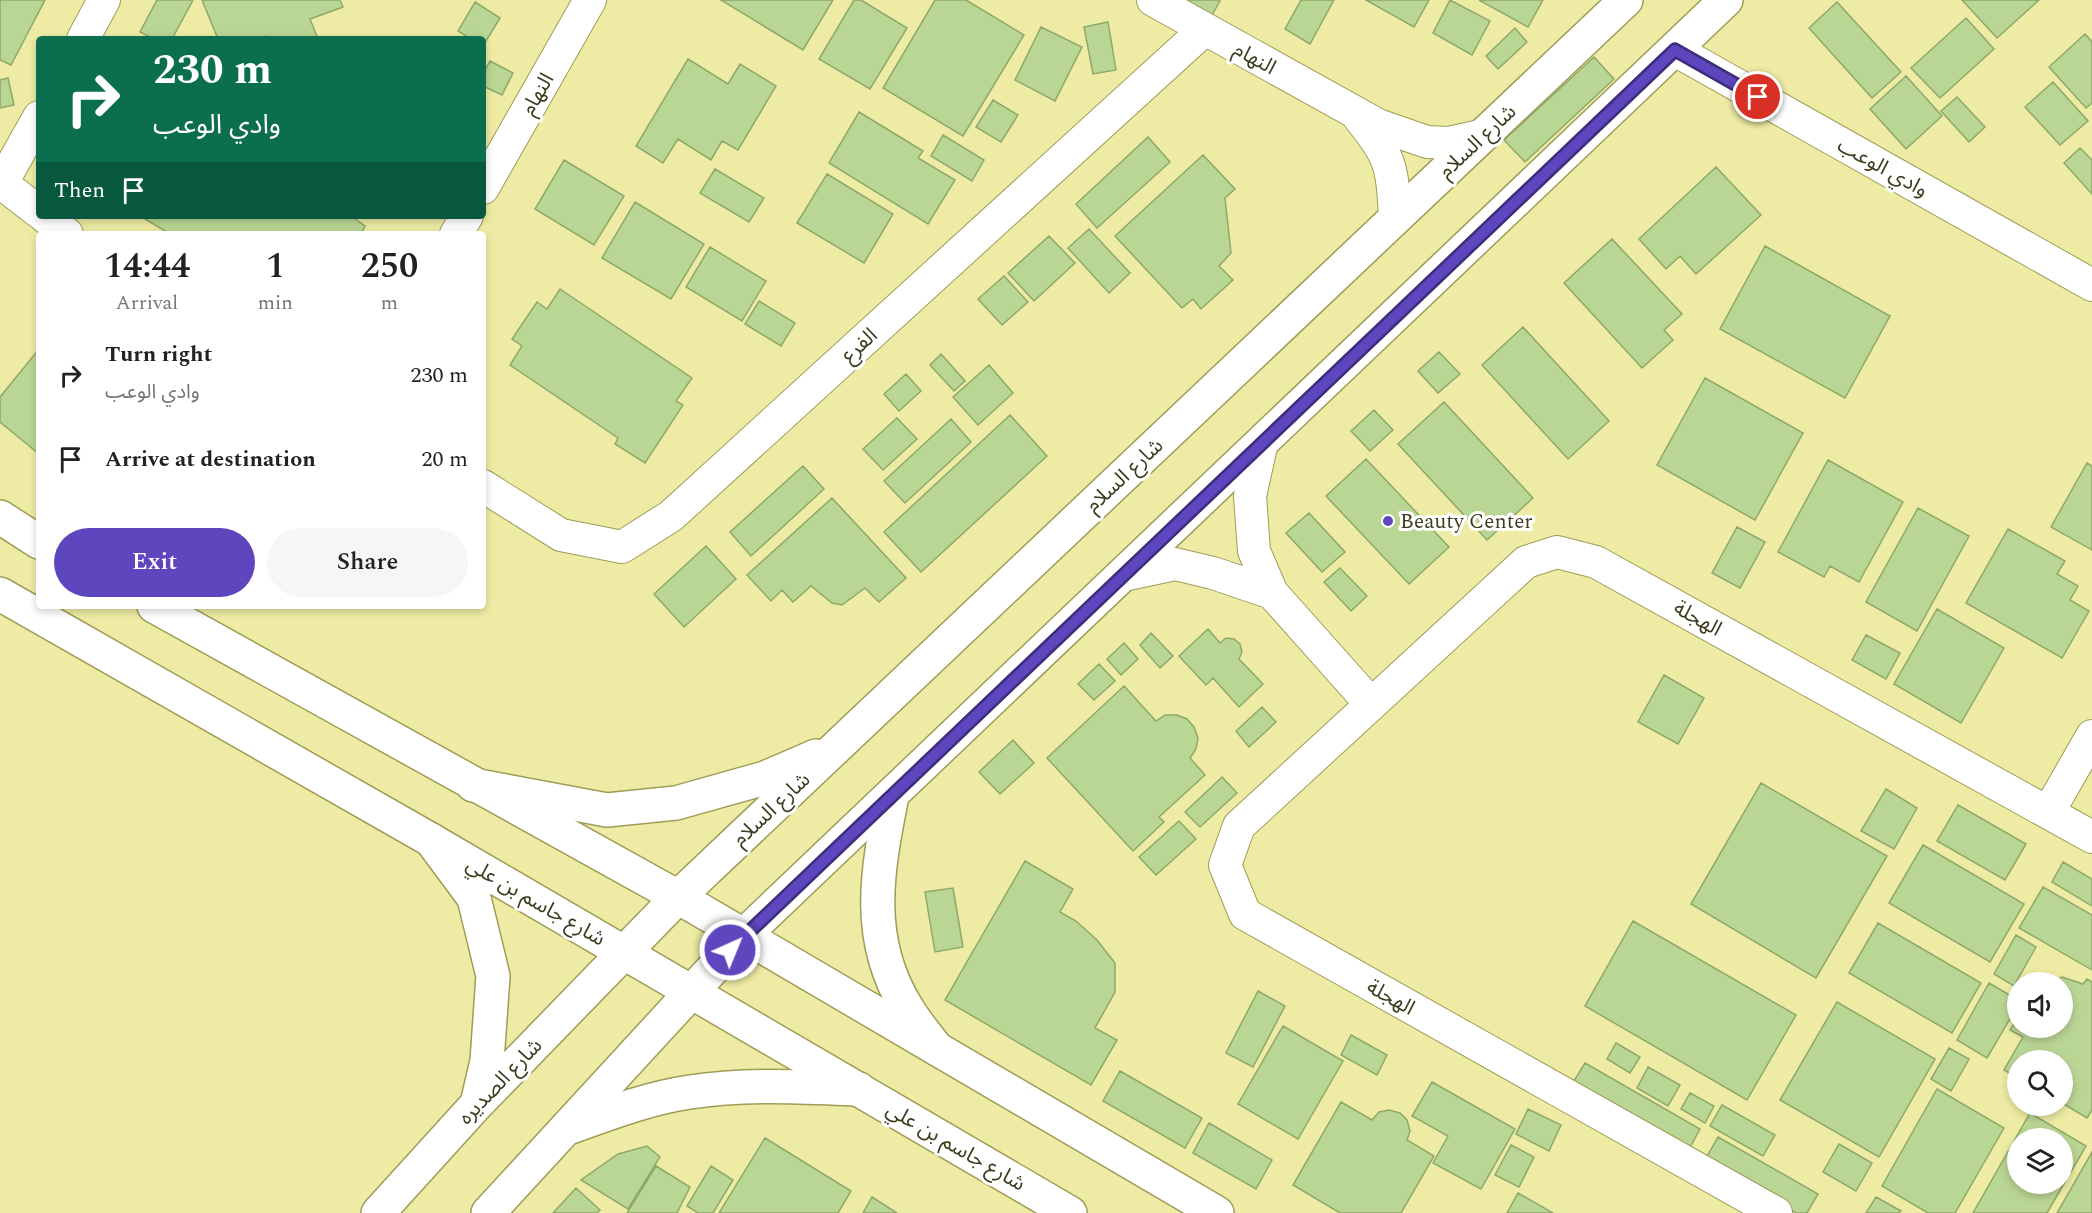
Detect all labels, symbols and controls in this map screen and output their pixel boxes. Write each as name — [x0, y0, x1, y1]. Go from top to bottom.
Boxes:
street label: النهام — [1227, 34, 1282, 84]
text: 230 m — [153, 39, 272, 102]
icon: right — [54, 60, 132, 138]
street label: النهام — [513, 67, 563, 122]
pin — [1732, 71, 1783, 122]
icon: arrive — [1741, 80, 1774, 113]
street label: شارع السلام — [1431, 97, 1524, 187]
text: وادي الوعب — [153, 104, 281, 146]
street label: وادي الوعب — [1831, 130, 1934, 206]
text: Then — [54, 174, 105, 207]
icon: arrive — [117, 174, 150, 207]
text: 14:44 — [104, 239, 190, 294]
text: 1 — [266, 239, 285, 294]
text: 250 — [360, 239, 418, 294]
text: Arrival — [116, 288, 178, 318]
text: min — [258, 288, 293, 318]
text: m — [381, 288, 398, 318]
street label: الفرع — [834, 321, 885, 371]
text: Turn right — [105, 338, 212, 371]
icon: right — [54, 359, 87, 392]
text: 230 m — [411, 359, 468, 392]
text: وادي الوعب — [105, 377, 200, 407]
street label: شارع السلام — [1078, 431, 1171, 521]
icon: arrive — [54, 443, 87, 476]
text: Arrive at destination — [105, 443, 316, 476]
text: 20 m — [422, 443, 468, 476]
place label: Beauty Center — [1400, 506, 1533, 538]
marker: Beauty Center — [1381, 514, 1395, 528]
button: Exit — [54, 528, 255, 597]
button: Share — [267, 528, 468, 597]
street label: الهجلة — [1667, 593, 1728, 645]
street label: شارع السلام — [725, 765, 818, 855]
street label: شارع جاسم بن علي — [460, 849, 611, 955]
position arrow — [698, 918, 762, 982]
street label: الهجلة — [1360, 972, 1421, 1024]
map controls — [2007, 972, 2073, 1194]
button: sound — [2007, 972, 2073, 1038]
street label: شارع الصديره — [451, 1031, 550, 1132]
button: search — [2007, 1050, 2073, 1116]
street label: شارع جاسم بن علي — [880, 1094, 1031, 1200]
button: layers — [2007, 1128, 2073, 1194]

